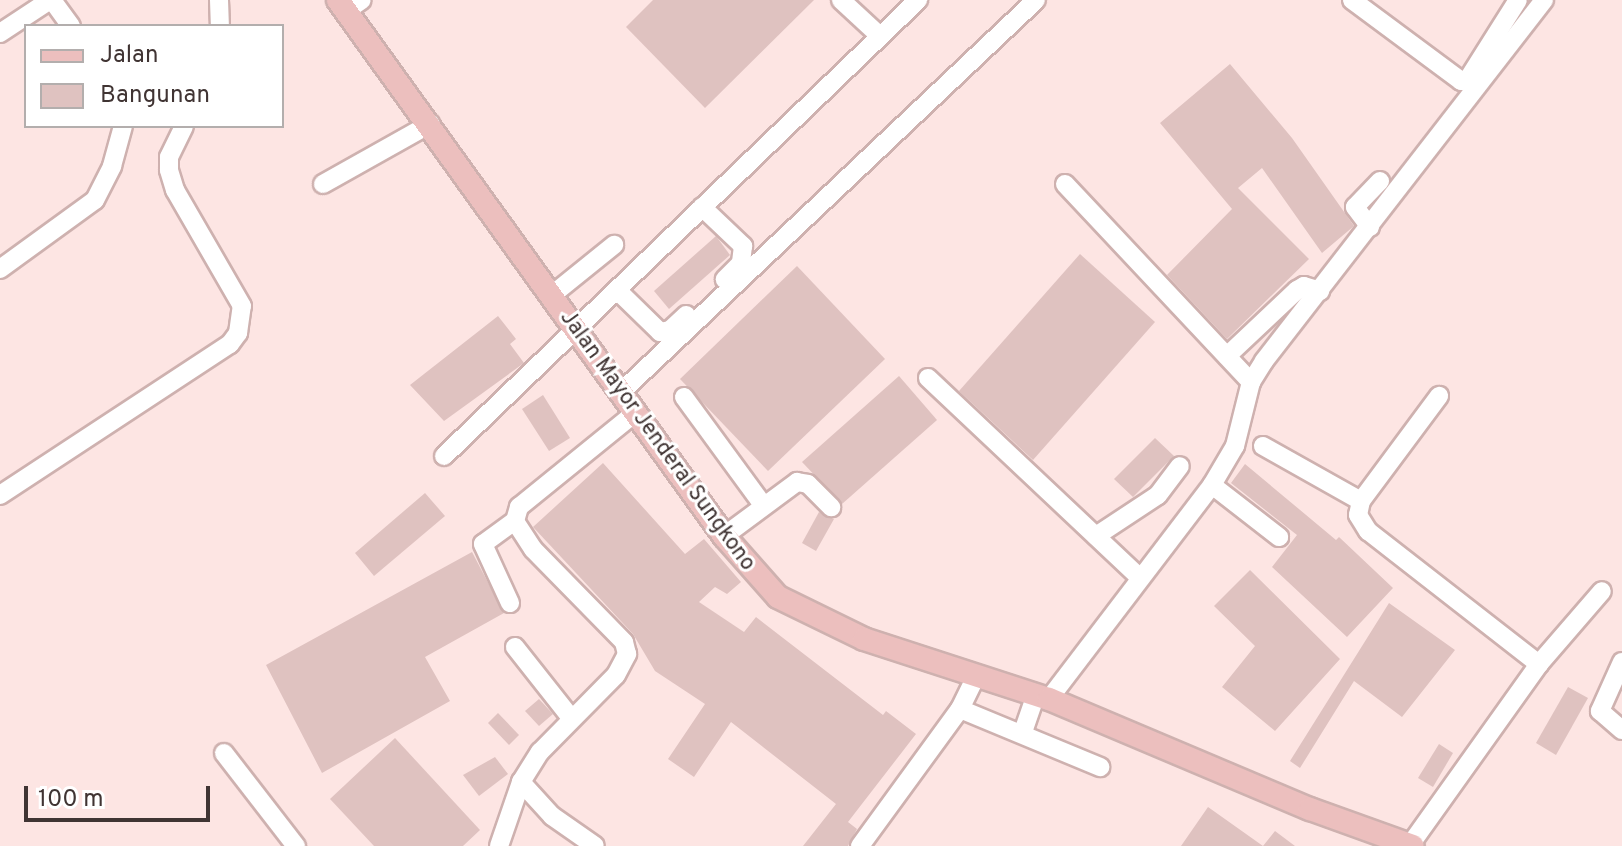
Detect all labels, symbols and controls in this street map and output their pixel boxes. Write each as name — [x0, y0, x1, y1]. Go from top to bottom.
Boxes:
legend — [24, 24, 284, 128]
text: Jalan — [100, 41, 158, 71]
text: Bangunan — [100, 81, 210, 111]
street label: Jalan Mayor Jenderal Sungkono — [554, 306, 760, 576]
scale bar — [28, 770, 214, 820]
text: 100 m — [38, 785, 104, 815]

